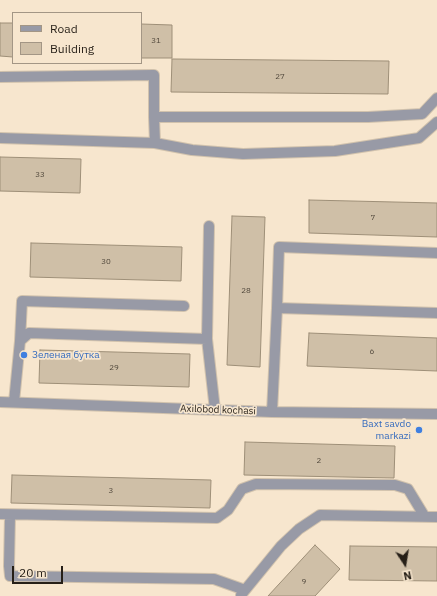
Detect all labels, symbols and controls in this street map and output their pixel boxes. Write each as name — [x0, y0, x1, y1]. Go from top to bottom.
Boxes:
legend — [12, 12, 142, 64]
text: Road — [50, 21, 78, 36]
house number: 31 — [151, 36, 161, 46]
text: Building — [50, 41, 94, 56]
house number: 27 — [275, 72, 285, 82]
house number: 33 — [35, 170, 45, 180]
house number: 7 — [371, 213, 375, 223]
house number: 30 — [101, 257, 111, 267]
house number: 28 — [241, 286, 251, 296]
house number: 6 — [370, 347, 374, 357]
place label: Зеленая бутка — [32, 349, 100, 361]
marker: Зеленая бутка — [19, 350, 29, 360]
house number: 29 — [109, 363, 119, 373]
street label: Axilobod kochasi — [180, 403, 256, 417]
place label: Baxt savdo markazi — [362, 418, 411, 442]
marker: Baxt savdo markazi — [414, 425, 424, 435]
house number: 2 — [317, 456, 321, 466]
house number: 3 — [109, 486, 113, 496]
north arrow — [385, 544, 425, 584]
scale bar — [14, 558, 65, 584]
text: 20 m — [19, 565, 47, 580]
text: N — [402, 568, 413, 583]
house number: 9 — [302, 577, 306, 587]

